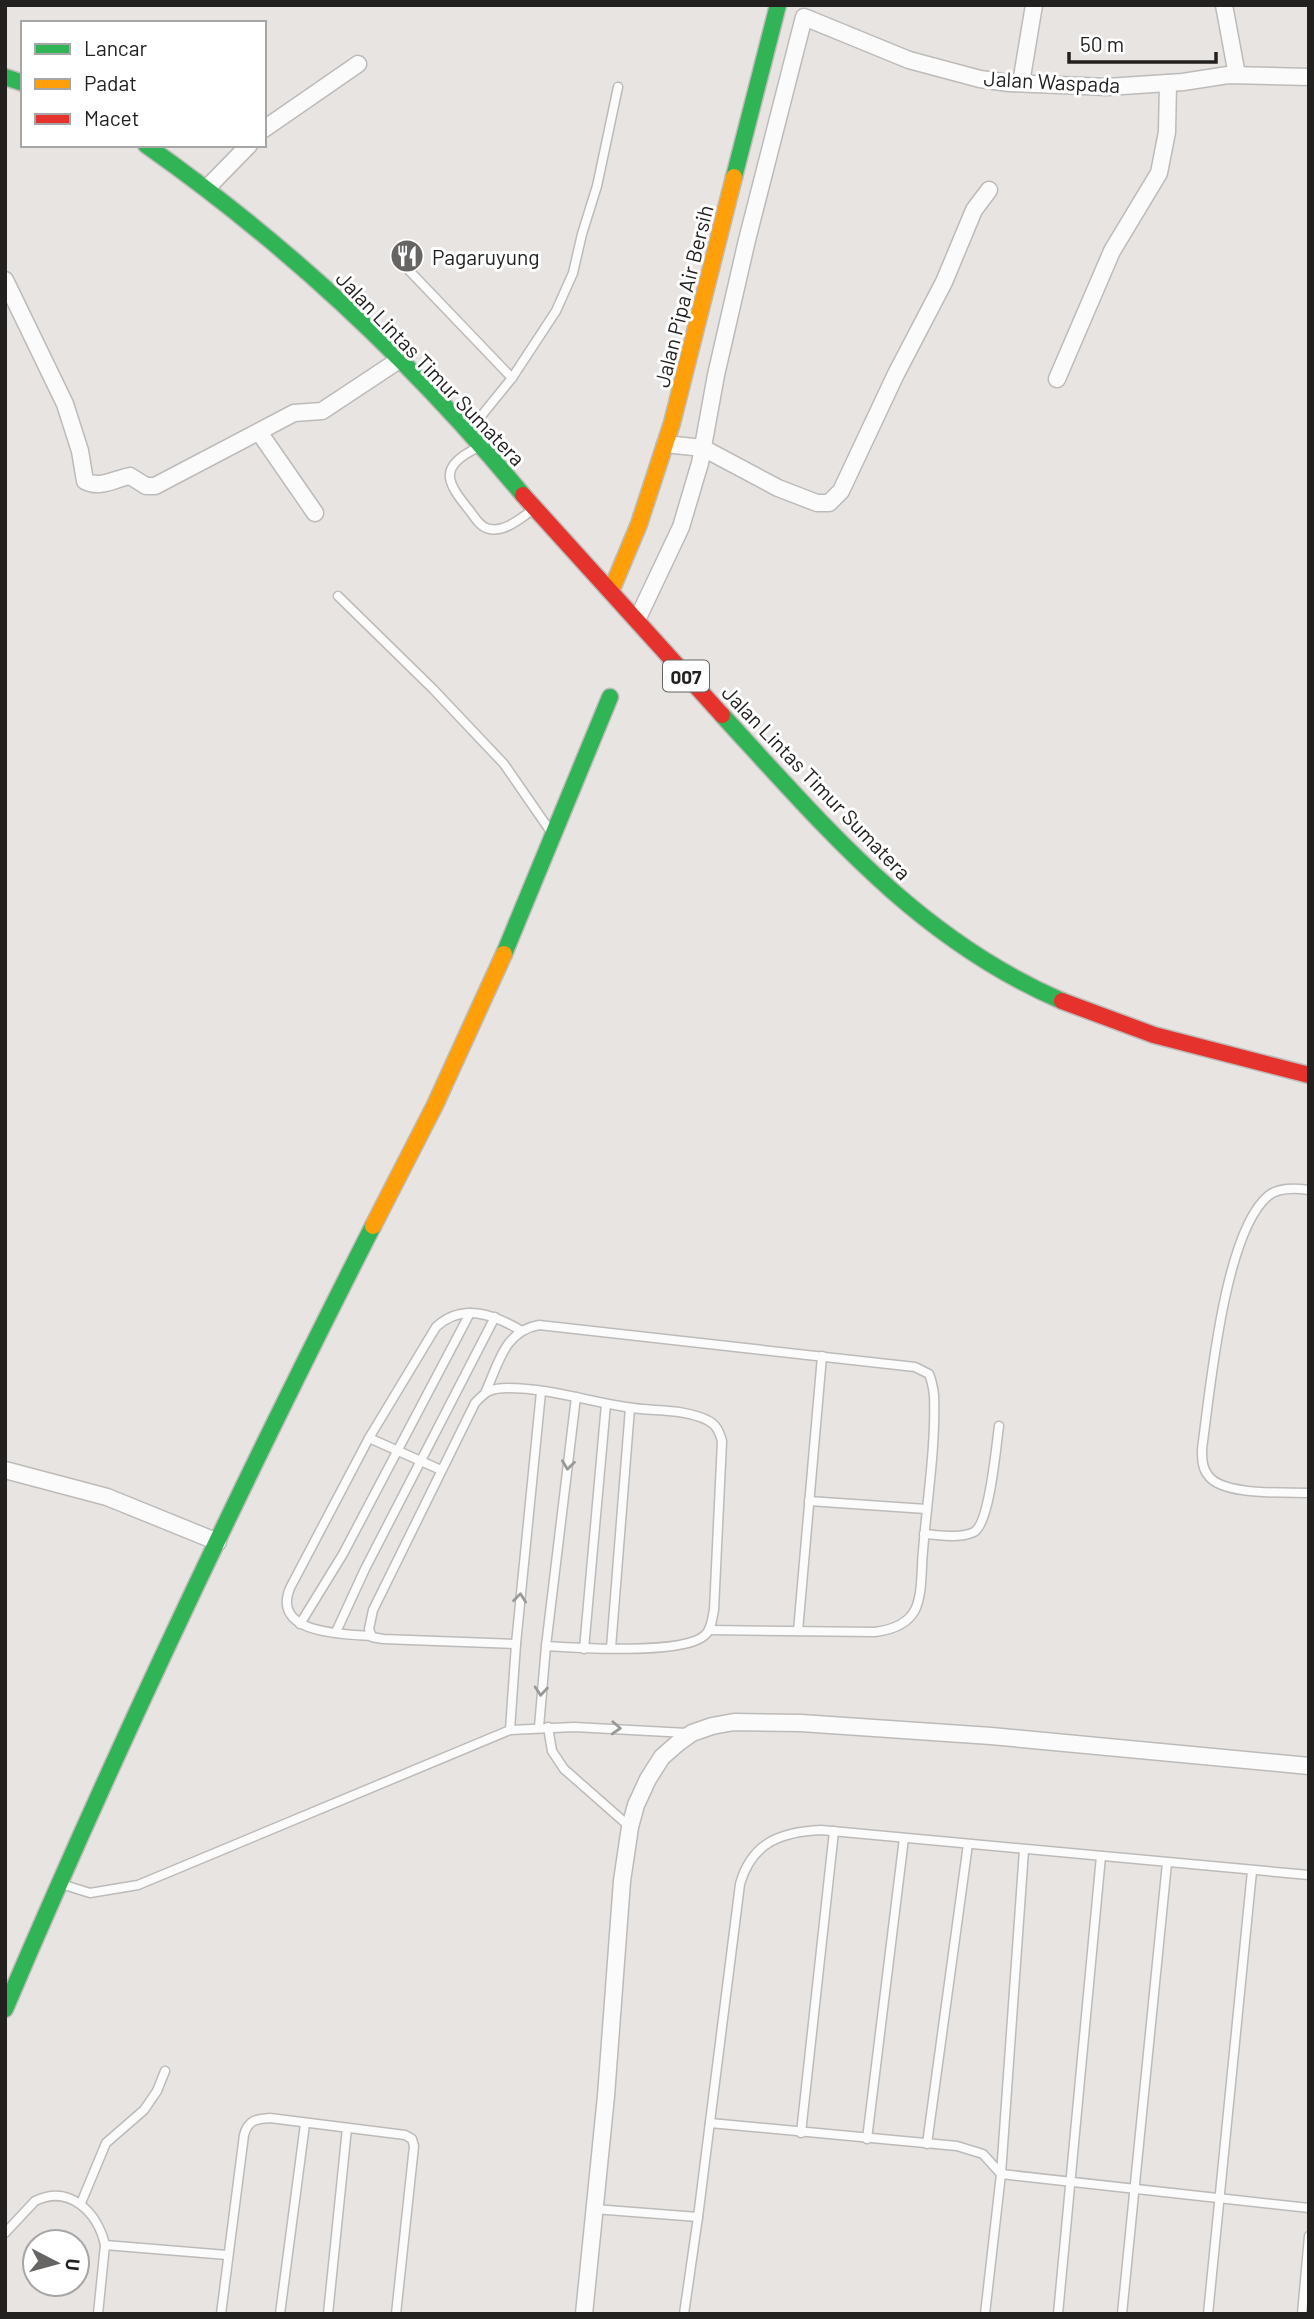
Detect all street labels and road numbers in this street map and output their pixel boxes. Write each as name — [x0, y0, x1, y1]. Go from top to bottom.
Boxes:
street label: Jalan Waspada — [983, 65, 1121, 97]
street label: Jalan Pipa Air Bersih — [648, 202, 718, 390]
street label: Jalan Lintas Timur Sumatera — [331, 265, 531, 471]
road number: 007 — [663, 660, 709, 692]
street label: Jalan Lintas Timur Sumatera — [717, 679, 917, 885]

